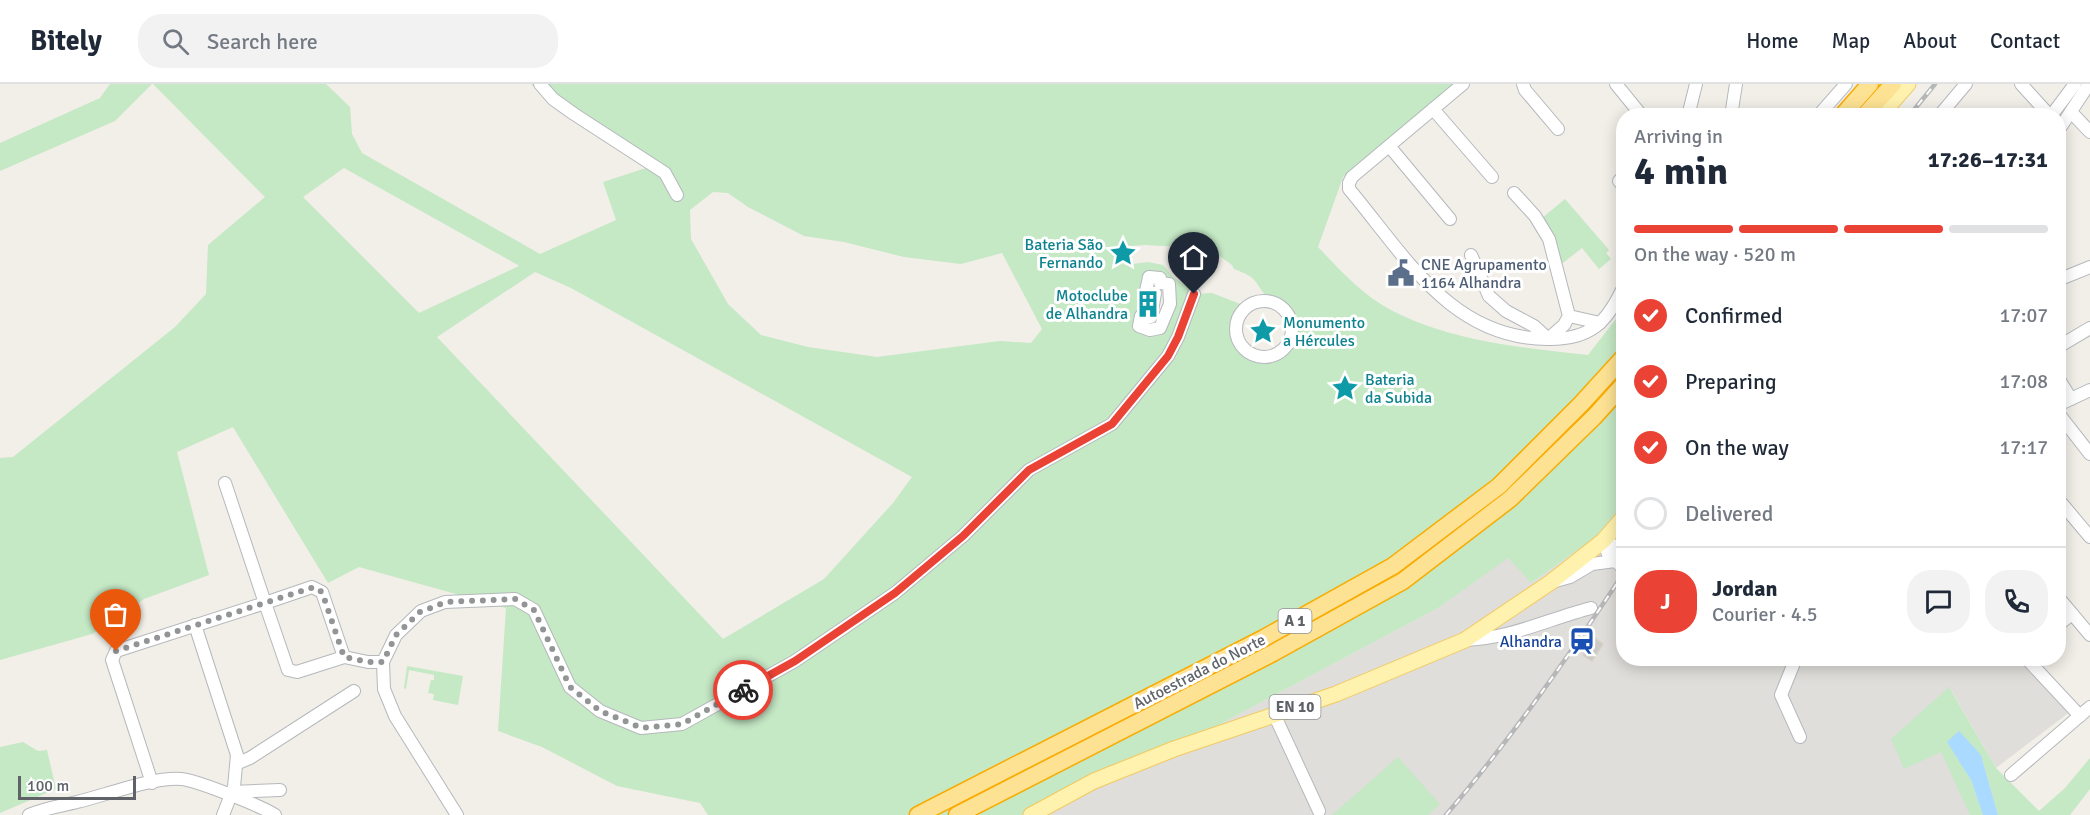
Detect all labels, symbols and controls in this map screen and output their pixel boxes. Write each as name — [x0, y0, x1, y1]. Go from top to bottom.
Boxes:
search box — [138, 14, 558, 68]
text: Bitely — [30, 24, 102, 58]
icon: search — [159, 25, 192, 58]
text: Search here — [207, 28, 318, 55]
text: Home — [1746, 28, 1799, 54]
text: Map — [1832, 28, 1870, 54]
text: About — [1903, 28, 1957, 54]
text: Contact — [1990, 28, 2060, 54]
text: Arriving in — [1634, 124, 1723, 149]
text: 17:26–17:31 — [1928, 146, 2048, 173]
text: 4 min — [1634, 147, 1728, 195]
pin — [1168, 232, 1219, 294]
place label: Bateria São Fernando — [1025, 235, 1103, 273]
place icon: Bateria São Fernando — [1108, 238, 1138, 268]
icon: home — [1177, 241, 1210, 274]
text: On the way · 520 m — [1634, 242, 1796, 267]
place label: CNE Agrupamento 1164 Alhandra — [1421, 255, 1547, 293]
public building icon: CNE Agrupamento 1164 Alhandra — [1386, 258, 1416, 288]
place label: Motoclube de Alhandra — [1046, 286, 1128, 324]
building icon: Motoclube de Alhandra — [1133, 289, 1163, 319]
icon: check — [1634, 299, 1667, 332]
text: Confirmed — [1685, 302, 1783, 329]
text: 17:07 — [1999, 303, 2048, 328]
place label: Monumento a Hércules — [1283, 313, 1365, 351]
place icon: Monumento a Hércules — [1248, 316, 1278, 346]
icon: check — [1634, 365, 1667, 398]
text: Preparing — [1685, 368, 1777, 395]
text: 17:08 — [1999, 369, 2048, 394]
place label: Bateria da Subida — [1365, 370, 1432, 408]
place icon: Bateria da Subida — [1330, 373, 1360, 403]
icon: check — [1634, 431, 1667, 464]
text: On the way — [1685, 434, 1789, 461]
text: 17:17 — [1999, 435, 2048, 460]
text: Delivered — [1685, 500, 1773, 527]
button: chat — [1907, 570, 1970, 633]
button: phone — [1985, 570, 2048, 633]
text: Jordan — [1712, 575, 1778, 602]
text: J — [1660, 588, 1671, 615]
pin — [90, 589, 141, 651]
icon: bag — [99, 598, 132, 631]
text: Courier · 4.5 — [1712, 602, 1818, 627]
road number: A 1 — [1278, 609, 1312, 633]
station icon: Alhandra — [1567, 626, 1597, 656]
street label: Autoestrada do Norte — [1130, 630, 1269, 714]
place label: Alhandra — [1500, 632, 1562, 652]
courier — [713, 660, 773, 720]
icon: bike — [727, 674, 760, 707]
road number: EN 10 — [1270, 695, 1320, 719]
scale bar — [18, 773, 136, 800]
text: 100 m — [27, 776, 69, 796]

